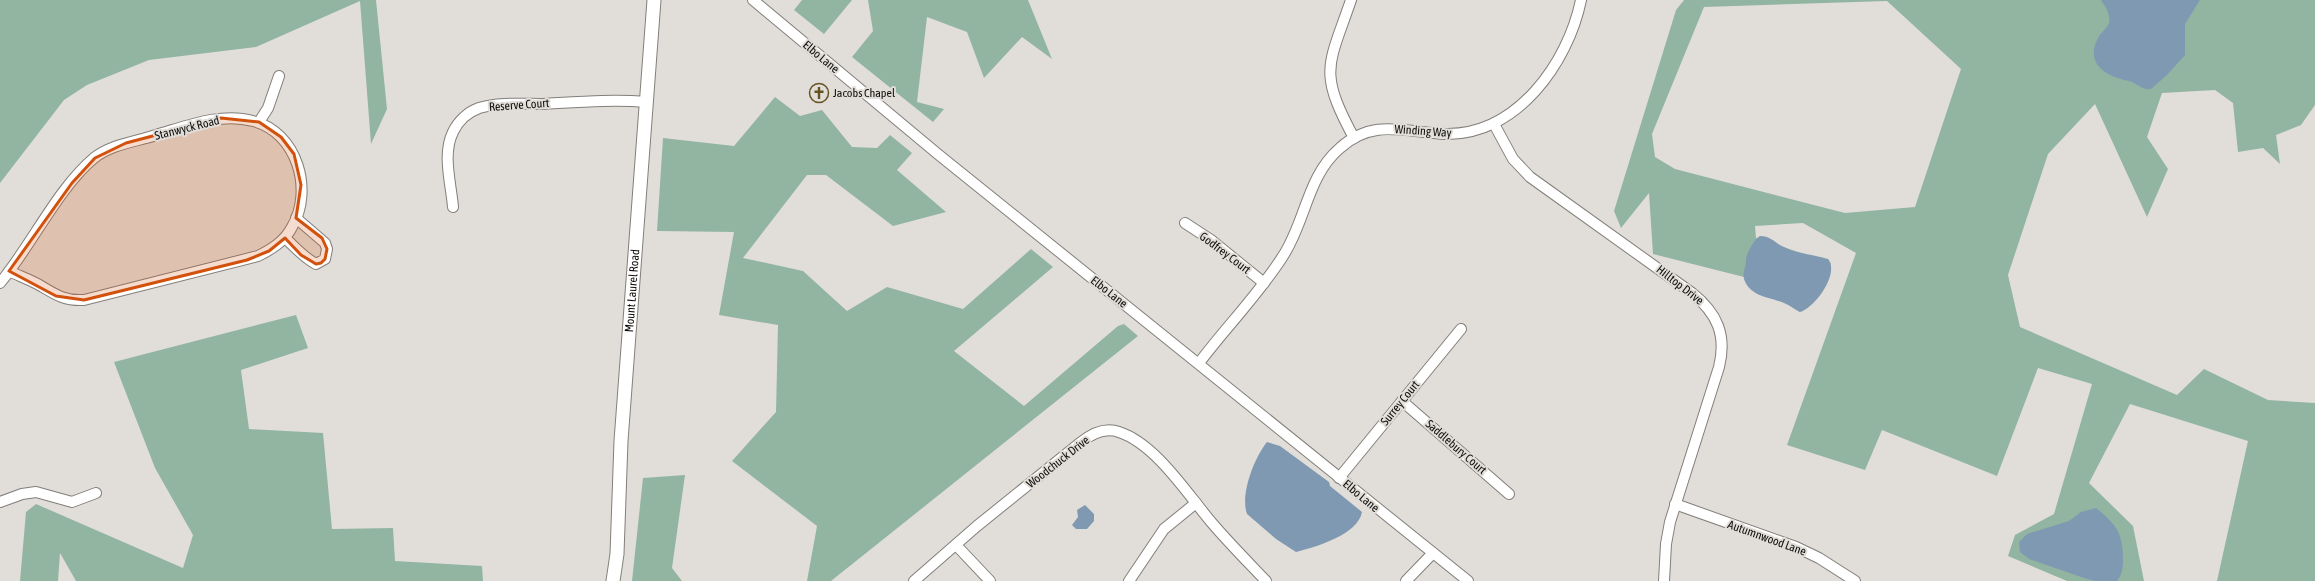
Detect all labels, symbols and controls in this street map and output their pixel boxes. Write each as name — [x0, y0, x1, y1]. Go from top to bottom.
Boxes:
street label: Elbo Lane — [800, 38, 842, 76]
church icon: Jacobs Chapel — [808, 82, 830, 104]
place label: Jacobs Chapel — [833, 86, 896, 100]
street label: Reserve Court — [488, 96, 550, 114]
street label: Stanwyck Road — [153, 113, 221, 143]
street label: Winding Way — [1394, 122, 1452, 140]
street label: Godfrey Court — [1197, 229, 1254, 277]
street label: Mount Laurel Road — [622, 249, 642, 333]
street label: Hilltop Drive — [1654, 262, 1706, 308]
street label: Elbo Lane — [1088, 273, 1130, 311]
street label: Surrey Court — [1378, 377, 1423, 428]
street label: Saddlebury Court — [1423, 417, 1490, 478]
street label: Woodchuck Drive — [1024, 433, 1092, 491]
street label: Elbo Lane — [1340, 477, 1382, 515]
street label: Autumnwood Lane — [1726, 517, 1808, 559]

